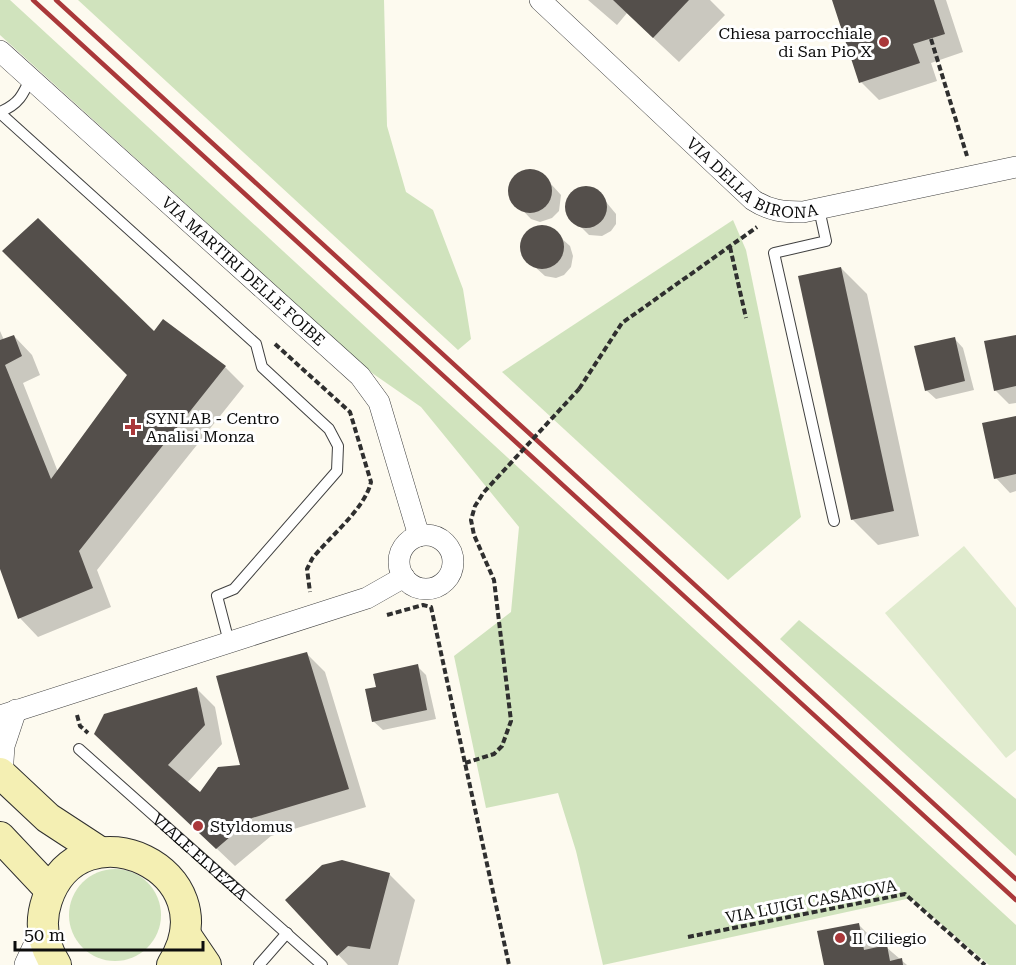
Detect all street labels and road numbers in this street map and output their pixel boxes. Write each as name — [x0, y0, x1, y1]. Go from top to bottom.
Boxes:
street label: VIA DELLA BIRONA — [682, 134, 820, 222]
street label: VIA MARTIRI DELLE FOIBE — [157, 193, 329, 350]
street label: VIALE ELVEZIA — [148, 810, 252, 905]
street label: VIA LUIGI CASANOVA — [724, 875, 899, 927]

